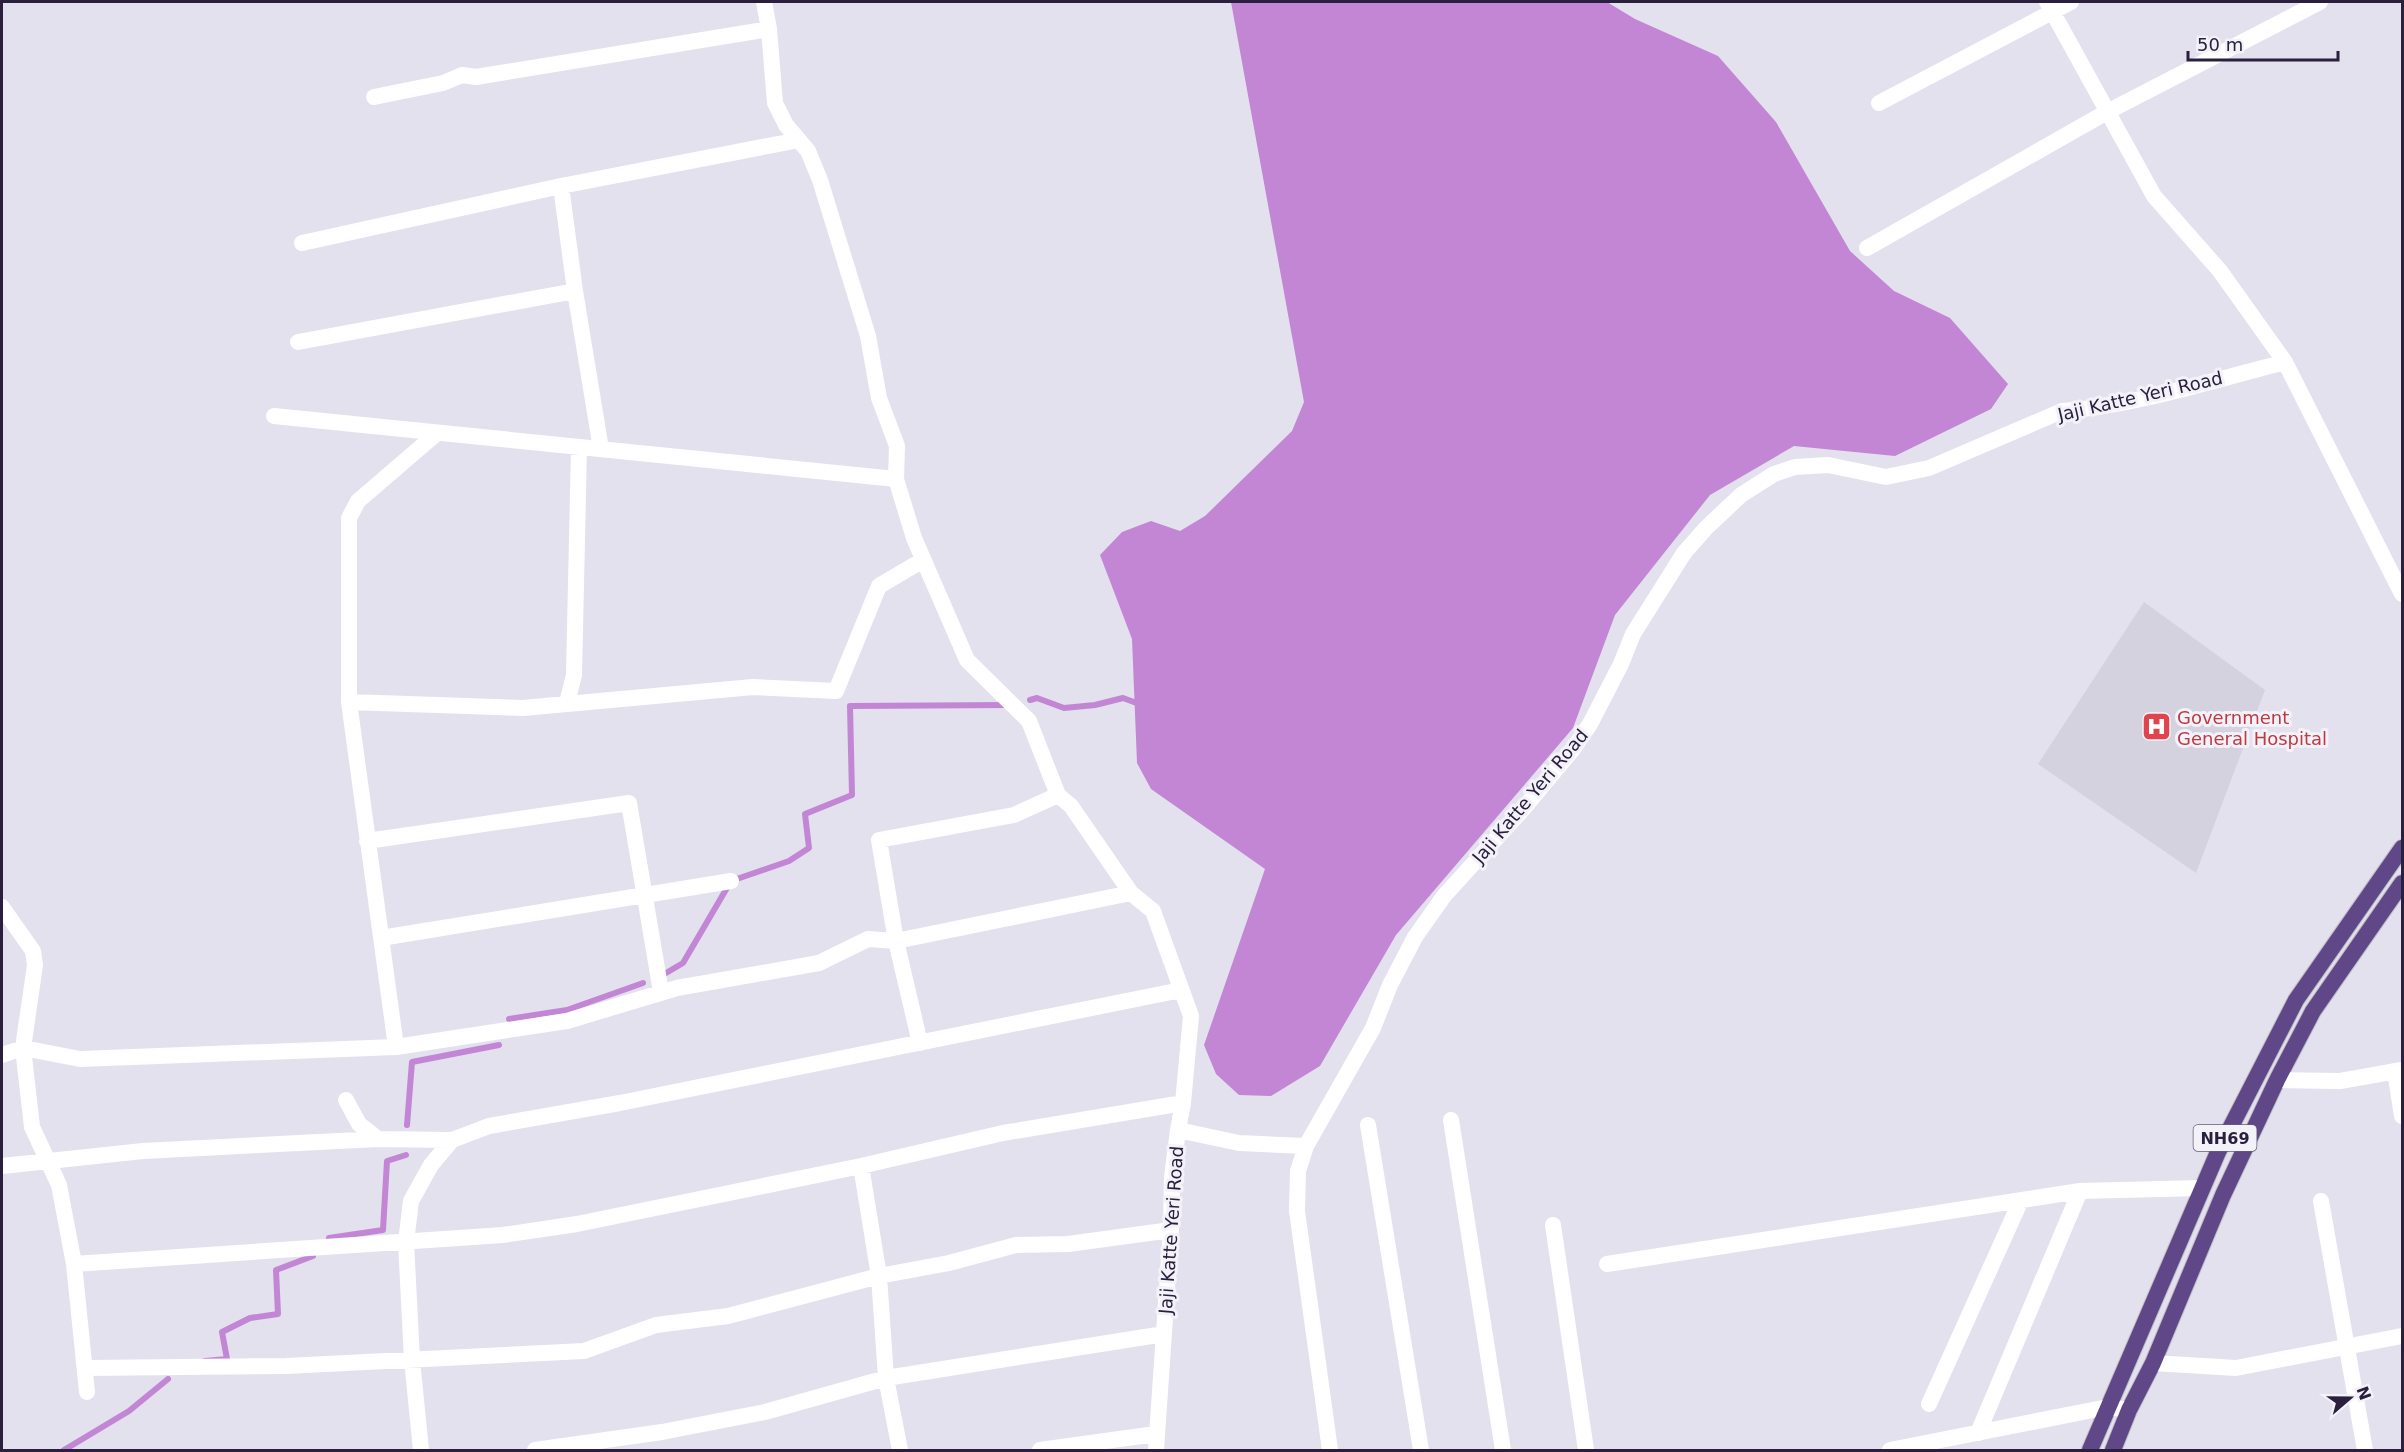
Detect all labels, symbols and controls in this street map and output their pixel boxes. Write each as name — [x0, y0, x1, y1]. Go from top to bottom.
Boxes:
scale bar — [2188, 24, 2338, 62]
text: 50 m — [2197, 34, 2243, 55]
street label: Jaji Katte Yeri Road — [2055, 367, 2224, 425]
place label: Government General Hospital — [2177, 707, 2327, 749]
hospital icon: Government General Hospital — [2140, 711, 2172, 743]
street label: Jaji Katte Yeri Road — [1467, 725, 1592, 868]
road number: NH69 — [2194, 1125, 2256, 1151]
street label: Jaji Katte Yeri Road — [1155, 1145, 1187, 1316]
north arrow — [2320, 1368, 2380, 1428]
text: N — [2352, 1383, 2375, 1403]

